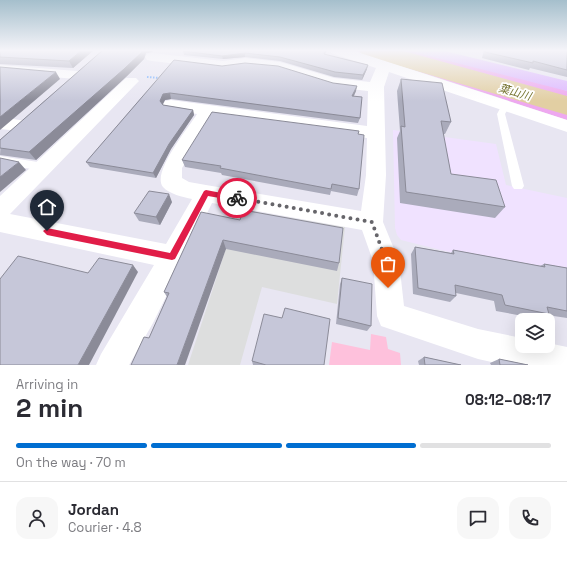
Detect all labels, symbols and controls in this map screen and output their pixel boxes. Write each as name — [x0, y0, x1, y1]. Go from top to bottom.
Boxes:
water label: 葉山川 — [497, 81, 534, 104]
courier — [217, 178, 257, 218]
icon: bike — [226, 187, 248, 209]
pin — [30, 190, 64, 231]
icon: home — [36, 196, 58, 218]
pin — [371, 247, 405, 288]
icon: bag — [377, 253, 399, 275]
map controls — [515, 313, 555, 353]
button: layers — [515, 313, 555, 353]
text: Arriving in — [16, 376, 78, 393]
text: 08:12–08:17 — [465, 390, 551, 409]
text: 2 min — [16, 391, 83, 425]
text: On the way · 70 m — [16, 454, 126, 471]
button: person — [16, 497, 58, 539]
button: chat — [457, 497, 499, 539]
button: phone — [509, 497, 551, 539]
text: Jordan — [68, 500, 119, 519]
text: Courier · 4.8 — [68, 519, 142, 536]

